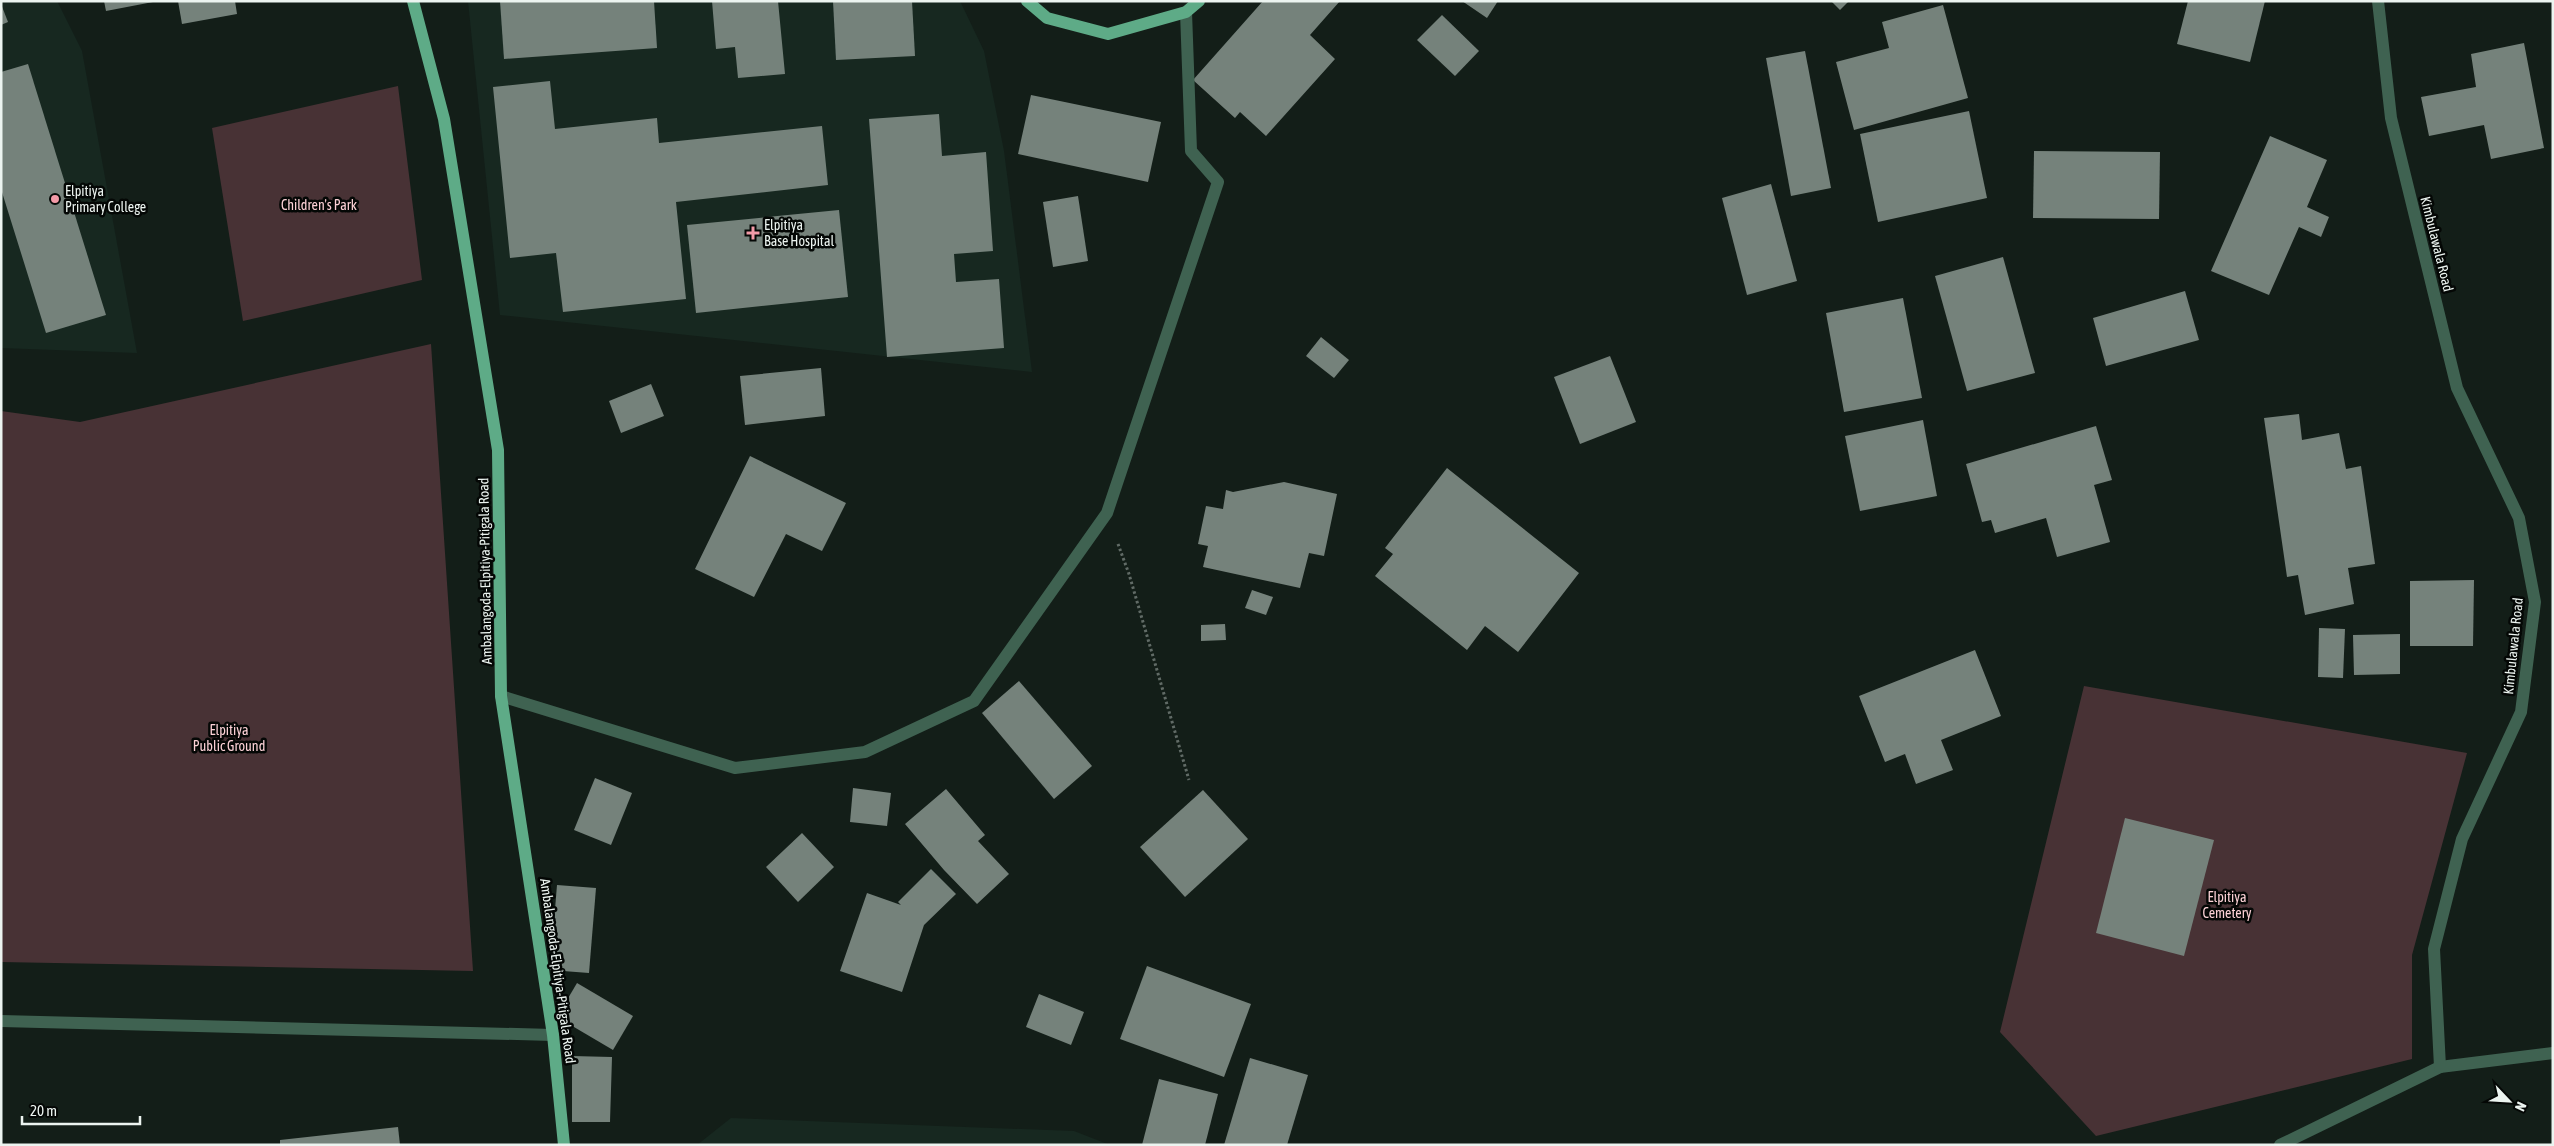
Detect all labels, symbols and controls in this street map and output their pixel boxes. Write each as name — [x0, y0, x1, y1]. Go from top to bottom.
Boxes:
place label: Elpitiya Primary College — [65, 183, 146, 215]
marker: Elpitiya Primary College — [49, 193, 61, 205]
street label: Kimbulawala Road — [2417, 195, 2457, 293]
park label: Children's Park — [281, 197, 357, 213]
place label: Elpitiya Base Hospital — [764, 217, 834, 249]
marker: Elpitiya Base Hospital — [746, 226, 760, 240]
street label: Ambalangoda-Elpitiya-Pitigala Road — [475, 478, 495, 664]
street label: Kimbulawala Road — [2500, 597, 2526, 695]
park label: Elpitiya Public Ground — [193, 722, 265, 754]
street label: Ambalangoda-Elpitiya-Pitigala Road — [537, 877, 579, 1065]
park label: Elpitiya Cemetery — [2202, 889, 2252, 921]
north arrow — [2484, 1076, 2534, 1126]
scale bar — [22, 1094, 140, 1126]
text: N — [2512, 1099, 2530, 1114]
text: 20 m — [30, 1102, 57, 1119]

